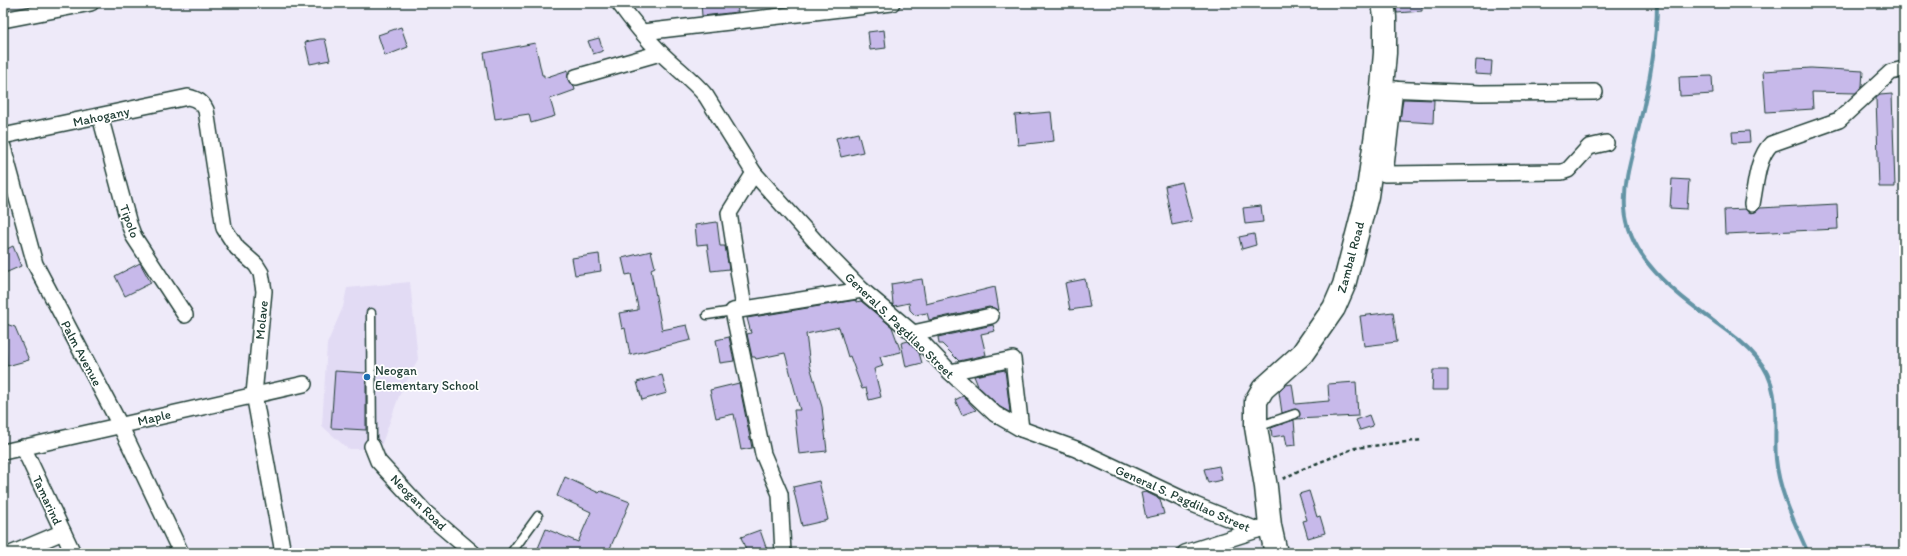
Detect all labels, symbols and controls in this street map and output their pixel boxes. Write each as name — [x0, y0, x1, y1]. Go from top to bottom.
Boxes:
street label: Mahogany — [71, 103, 131, 130]
street label: Tipolo — [117, 202, 143, 240]
street label: Zambal Road — [1334, 220, 1367, 294]
street label: General S. Pagdilao Street — [842, 269, 957, 382]
street label: Molave — [252, 300, 271, 340]
street label: Palm Avenue — [58, 318, 105, 389]
place label: Neogan Elementary School — [375, 363, 479, 393]
marker: Neogan Elementary School — [362, 372, 372, 382]
street label: Maple — [136, 406, 172, 429]
street label: General S. Pagdilao Street — [1113, 462, 1253, 535]
street label: Neogan Road — [388, 471, 450, 533]
street label: Tamarind — [30, 473, 66, 527]

